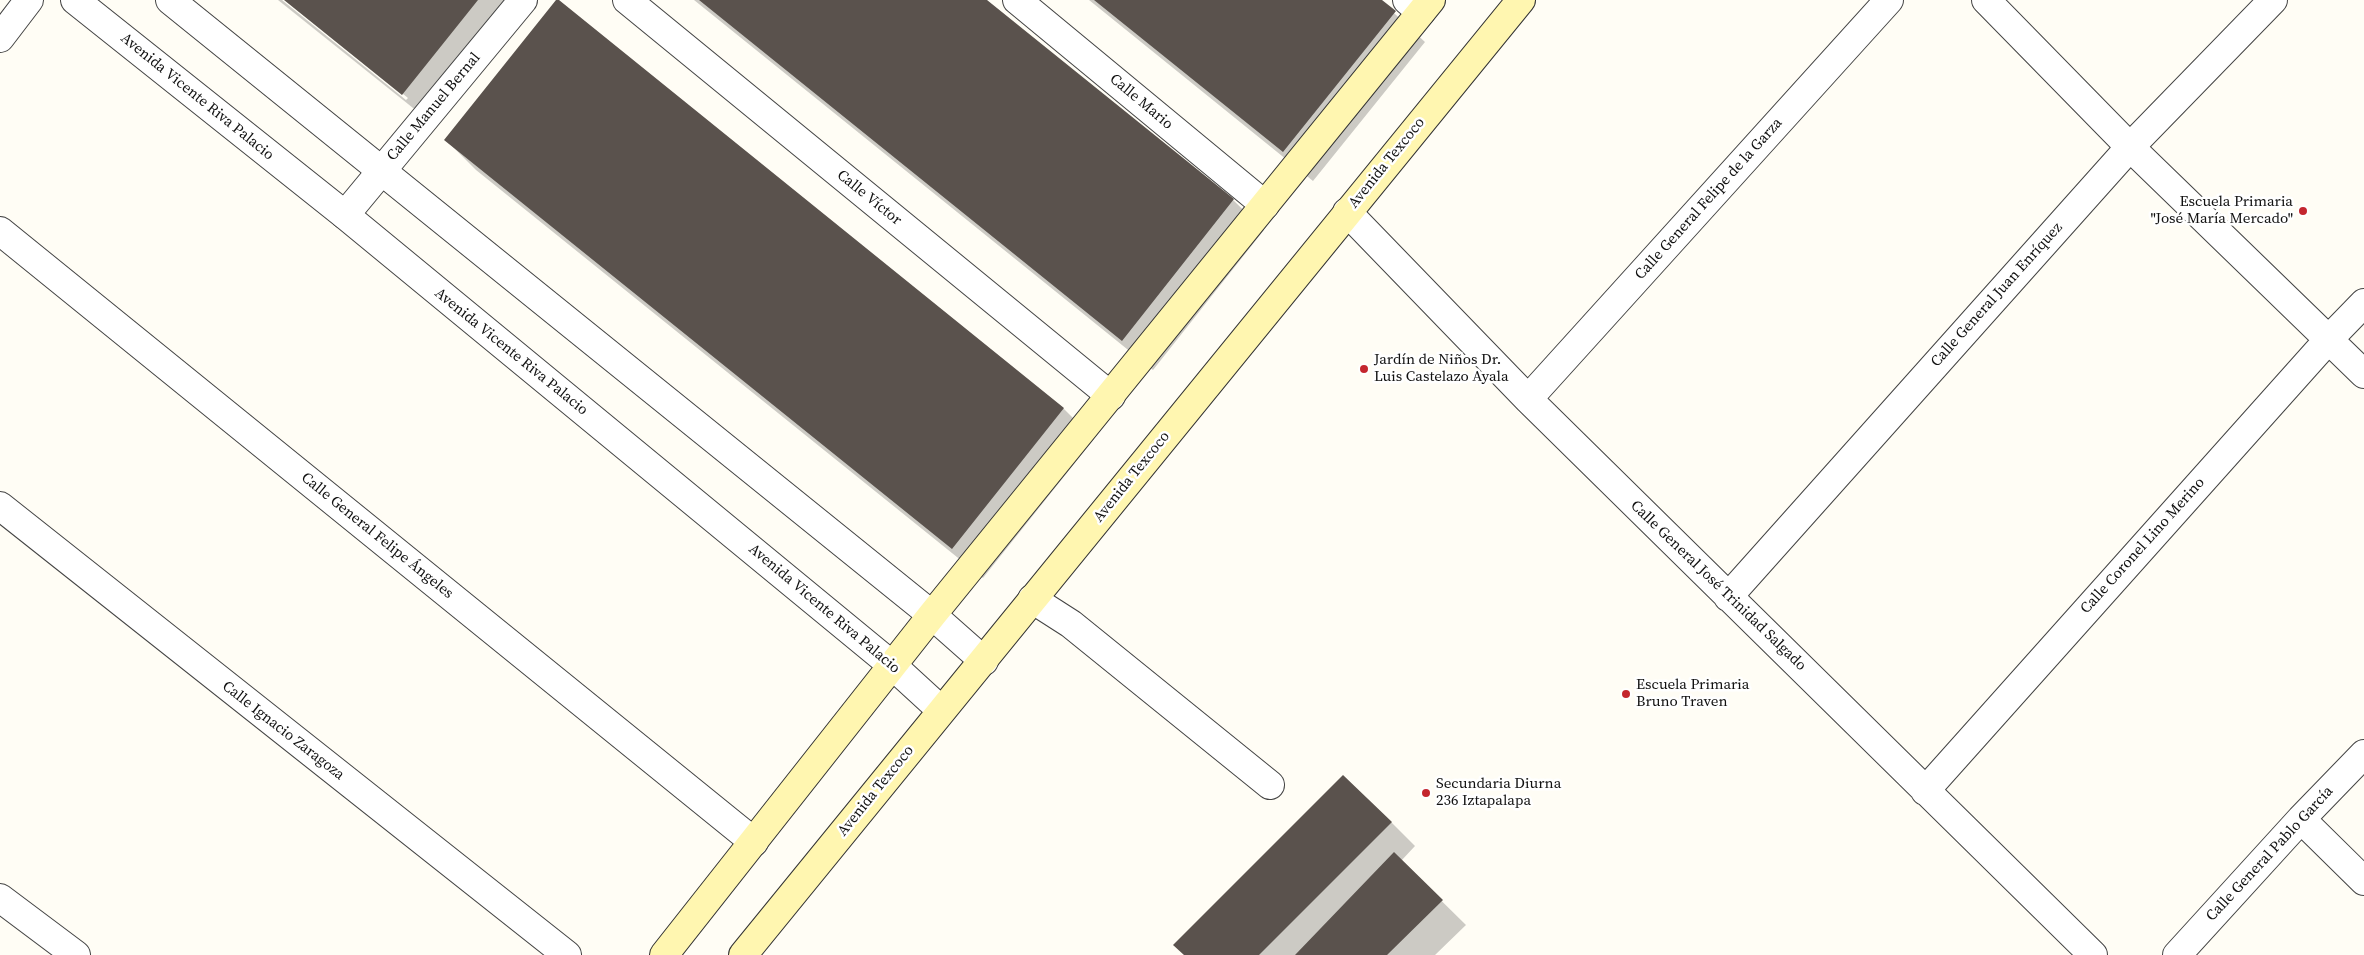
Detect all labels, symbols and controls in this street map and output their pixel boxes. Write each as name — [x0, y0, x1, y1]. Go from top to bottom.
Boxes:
street label: Avenida Vicente Riva Palacio — [117, 30, 277, 164]
street label: Calle Manuel Bernal — [384, 49, 484, 165]
street label: Calle Mario — [1106, 70, 1176, 134]
street label: Avenida Texcoco — [1345, 114, 1429, 212]
street label: Calle General Felipe de la Garza — [1632, 114, 1786, 284]
street label: Calle Víctor — [833, 166, 905, 230]
place label: Escuela Primaria "José María Mercado" — [2150, 193, 2293, 228]
marker: Escuela Primaria "José María Mercado" — [2297, 205, 2309, 217]
street label: Calle General Juan Enríquez — [1927, 219, 2067, 371]
street label: Avenida Vicente Riva Palacio — [431, 285, 591, 419]
place label: Jardín de Niños Dr. Luis Castelazo Ayala — [1374, 351, 1509, 386]
marker: Jardín de Niños Dr. Luis Castelazo Ayala — [1358, 363, 1370, 375]
street label: Avenida Texcoco — [1090, 428, 1174, 526]
street label: Calle General Felipe Ángeles — [297, 469, 457, 603]
street label: Calle Coronel Lino Merino — [2077, 474, 2209, 618]
street label: Calle General José Trinidad Salgado — [1626, 497, 1810, 675]
street label: Avenida Vicente Riva Palacio — [745, 540, 903, 678]
place label: Escuela Primaria Bruno Traven — [1636, 676, 1749, 711]
street label: Calle Ignacio Zaragoza — [218, 678, 348, 784]
marker: Escuela Primaria Bruno Traven — [1620, 688, 1632, 700]
street label: Avenida Texcoco — [834, 742, 918, 840]
place label: Secundaria Diurna 236 Iztapalapa — [1436, 775, 1561, 810]
street label: Calle General Pablo García — [2203, 783, 2337, 925]
marker: Secundaria Diurna 236 Iztapalapa — [1420, 787, 1432, 799]

